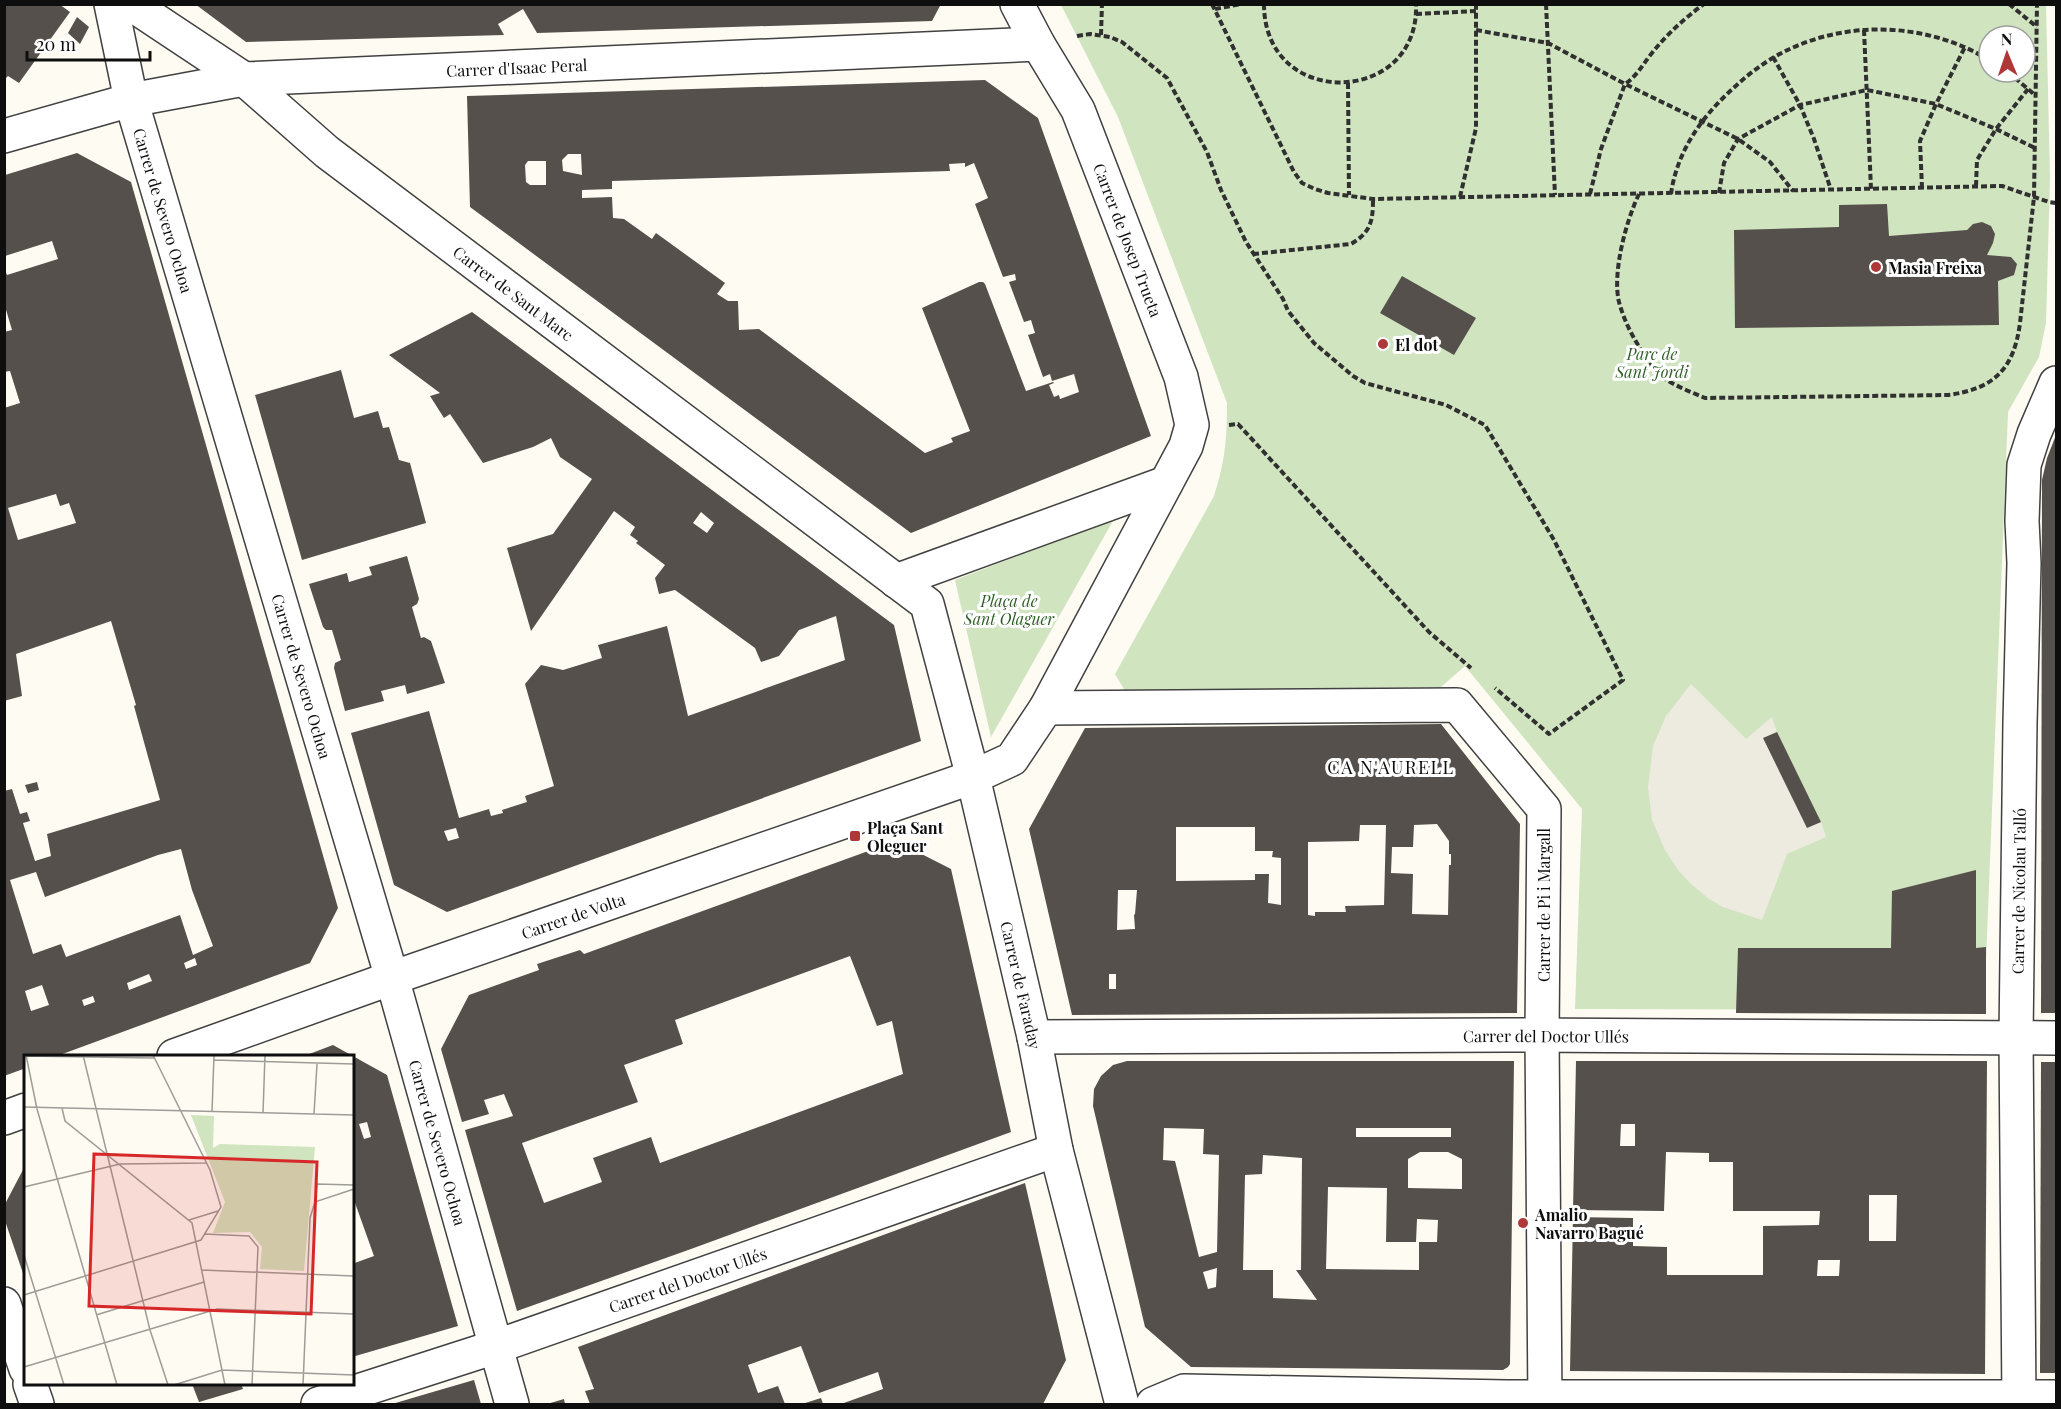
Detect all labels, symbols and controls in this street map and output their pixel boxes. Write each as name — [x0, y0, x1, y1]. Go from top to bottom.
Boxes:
scale bar — [27, 24, 150, 62]
north arrow — [1977, 24, 2037, 84]
text: N — [2000, 28, 2013, 49]
text: 20 m — [36, 32, 76, 56]
street label: Carrer d'Isaac Peral — [446, 53, 588, 81]
street label: Carrer de Severo Ochoa — [129, 125, 198, 295]
street label: Carrer de Josep Trueta — [1089, 160, 1167, 320]
street label: Carrer de Sant Marc — [449, 241, 578, 345]
place label: Masia Freixa — [1888, 257, 1983, 278]
marker: Masia Freixa — [1869, 260, 1883, 274]
place label: El dot — [1395, 334, 1438, 355]
marker: El dot — [1376, 337, 1390, 351]
park label: Parc de Sant Jordi — [1614, 343, 1690, 382]
park label: Plaça de Sant Olaguer — [963, 590, 1055, 629]
street label: Carrer de Severo Ochoa — [268, 591, 337, 761]
district label: CA N'AURELL — [1327, 755, 1455, 779]
street label: Carrer de Nicolau Talló — [2006, 808, 2029, 974]
place label: Plaça Sant Oleguer — [867, 817, 944, 856]
street label: Carrer de Pi i Margall — [1533, 827, 1554, 982]
marker: Plaça Sant Oleguer — [848, 829, 862, 843]
street label: Carrer de Volta — [518, 888, 628, 943]
street label: Carrer de Faraday — [997, 919, 1047, 1051]
street label: Carrer del Doctor Ullés — [1463, 1024, 1629, 1046]
inset map — [24, 1055, 354, 1385]
street label: Carrer de Severo Ochoa — [405, 1057, 472, 1228]
place label: Amalio Navarro Bagué — [1534, 1204, 1644, 1243]
marker: Amalio Navarro Bagué — [1516, 1216, 1530, 1230]
street label: Carrer del Doctor Ullés — [606, 1242, 769, 1317]

